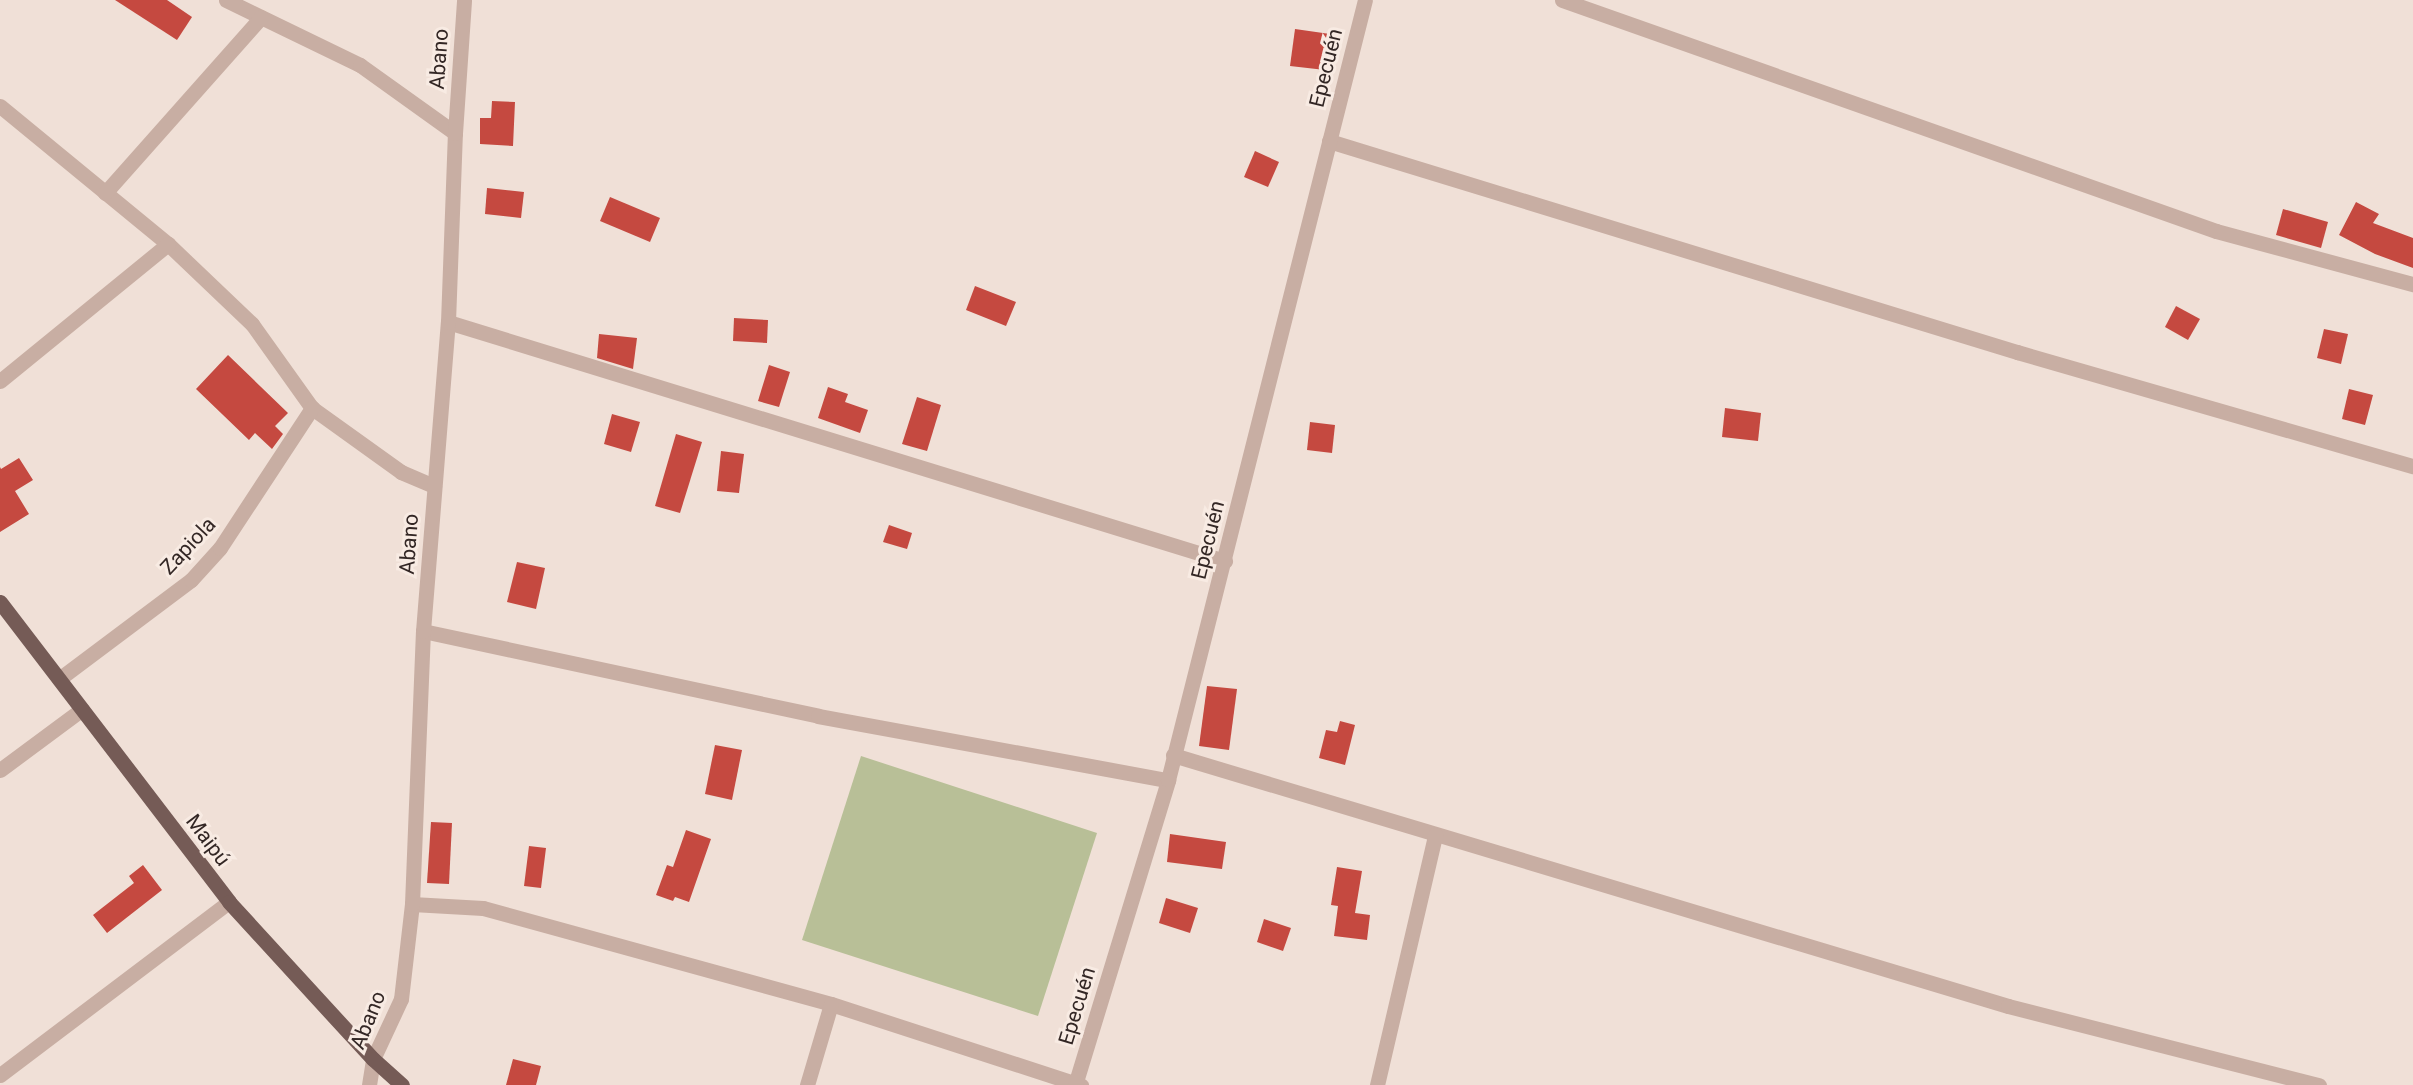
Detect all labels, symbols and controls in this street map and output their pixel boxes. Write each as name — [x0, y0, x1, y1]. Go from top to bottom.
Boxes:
street label: Epecuén — [1304, 26, 1348, 110]
street label: Abano — [424, 28, 454, 90]
street label: Epecuén — [1186, 498, 1230, 582]
street label: Zapiola — [155, 512, 221, 580]
street label: Abano — [394, 513, 424, 575]
street label: Maipú — [180, 809, 236, 871]
street label: Epecuén — [1053, 964, 1101, 1048]
street label: Abano — [345, 987, 391, 1053]

